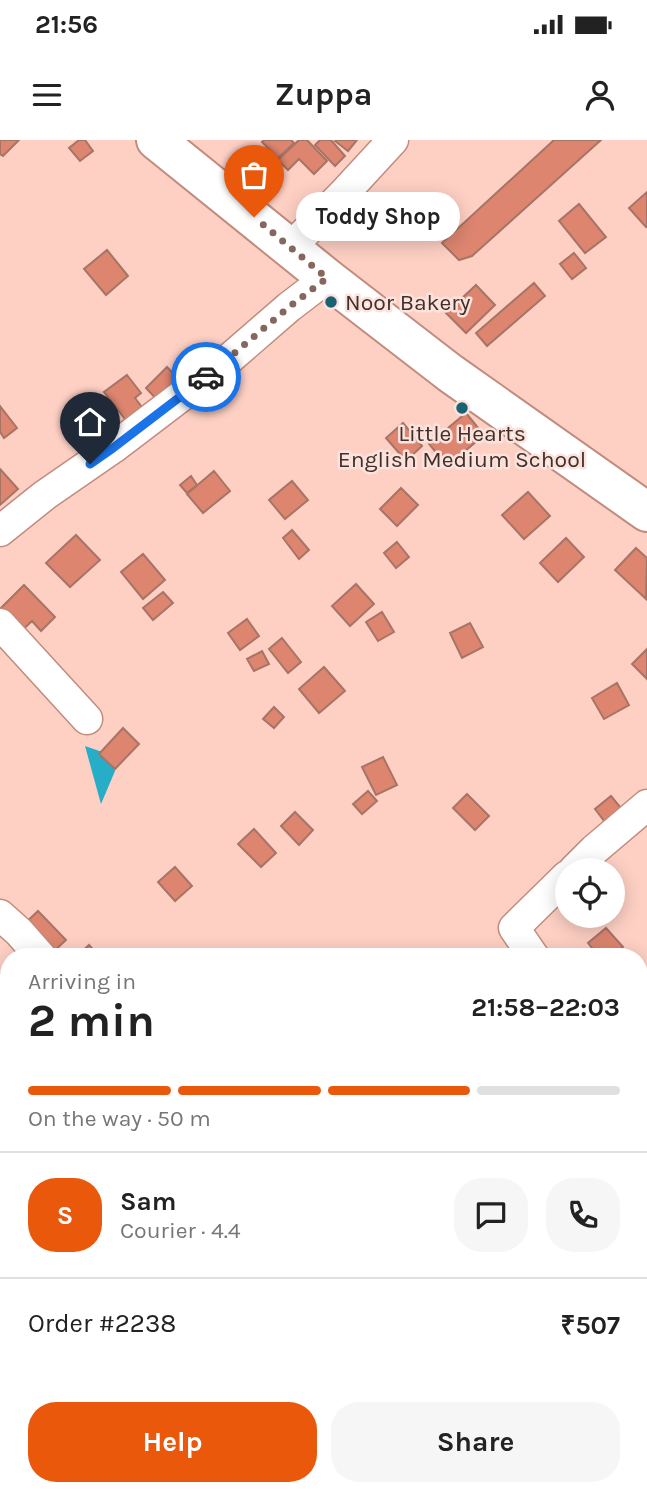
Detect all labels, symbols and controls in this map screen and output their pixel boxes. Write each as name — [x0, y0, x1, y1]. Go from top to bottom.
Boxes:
text: 21:56 — [35, 9, 98, 40]
icon: menu — [28, 76, 66, 114]
text: Zuppa — [275, 76, 372, 113]
icon: person — [581, 76, 619, 114]
pin — [224, 145, 284, 217]
icon: bag — [235, 156, 273, 194]
callout: Toddy Shop — [296, 192, 460, 242]
text: Toddy Shop — [316, 203, 440, 230]
place label: Noor Bakery — [345, 289, 471, 316]
marker: Noor Bakery — [323, 294, 339, 310]
courier — [171, 342, 241, 412]
icon: car — [187, 358, 225, 396]
pin — [60, 392, 120, 464]
marker: Little Hearts English Medium School — [454, 400, 470, 416]
icon: home — [71, 403, 109, 441]
place label: Little Hearts English Medium School — [338, 420, 586, 473]
map controls — [555, 858, 625, 928]
button: locate — [555, 858, 625, 928]
text: Arriving in — [28, 968, 136, 995]
text: 21:58–22:03 — [471, 992, 620, 1023]
text: 2 min — [28, 994, 155, 1048]
text: On the way · 50 m — [28, 1105, 211, 1132]
button: chat — [454, 1178, 528, 1252]
button: phone — [546, 1178, 620, 1252]
text: Sam — [120, 1186, 176, 1217]
text: S — [57, 1200, 73, 1231]
text: Courier · 4.4 — [120, 1217, 241, 1244]
text: Order #2238 — [28, 1308, 176, 1339]
text: ₹507 — [561, 1310, 620, 1341]
button: Help — [28, 1402, 317, 1482]
button: Share — [331, 1402, 620, 1482]

